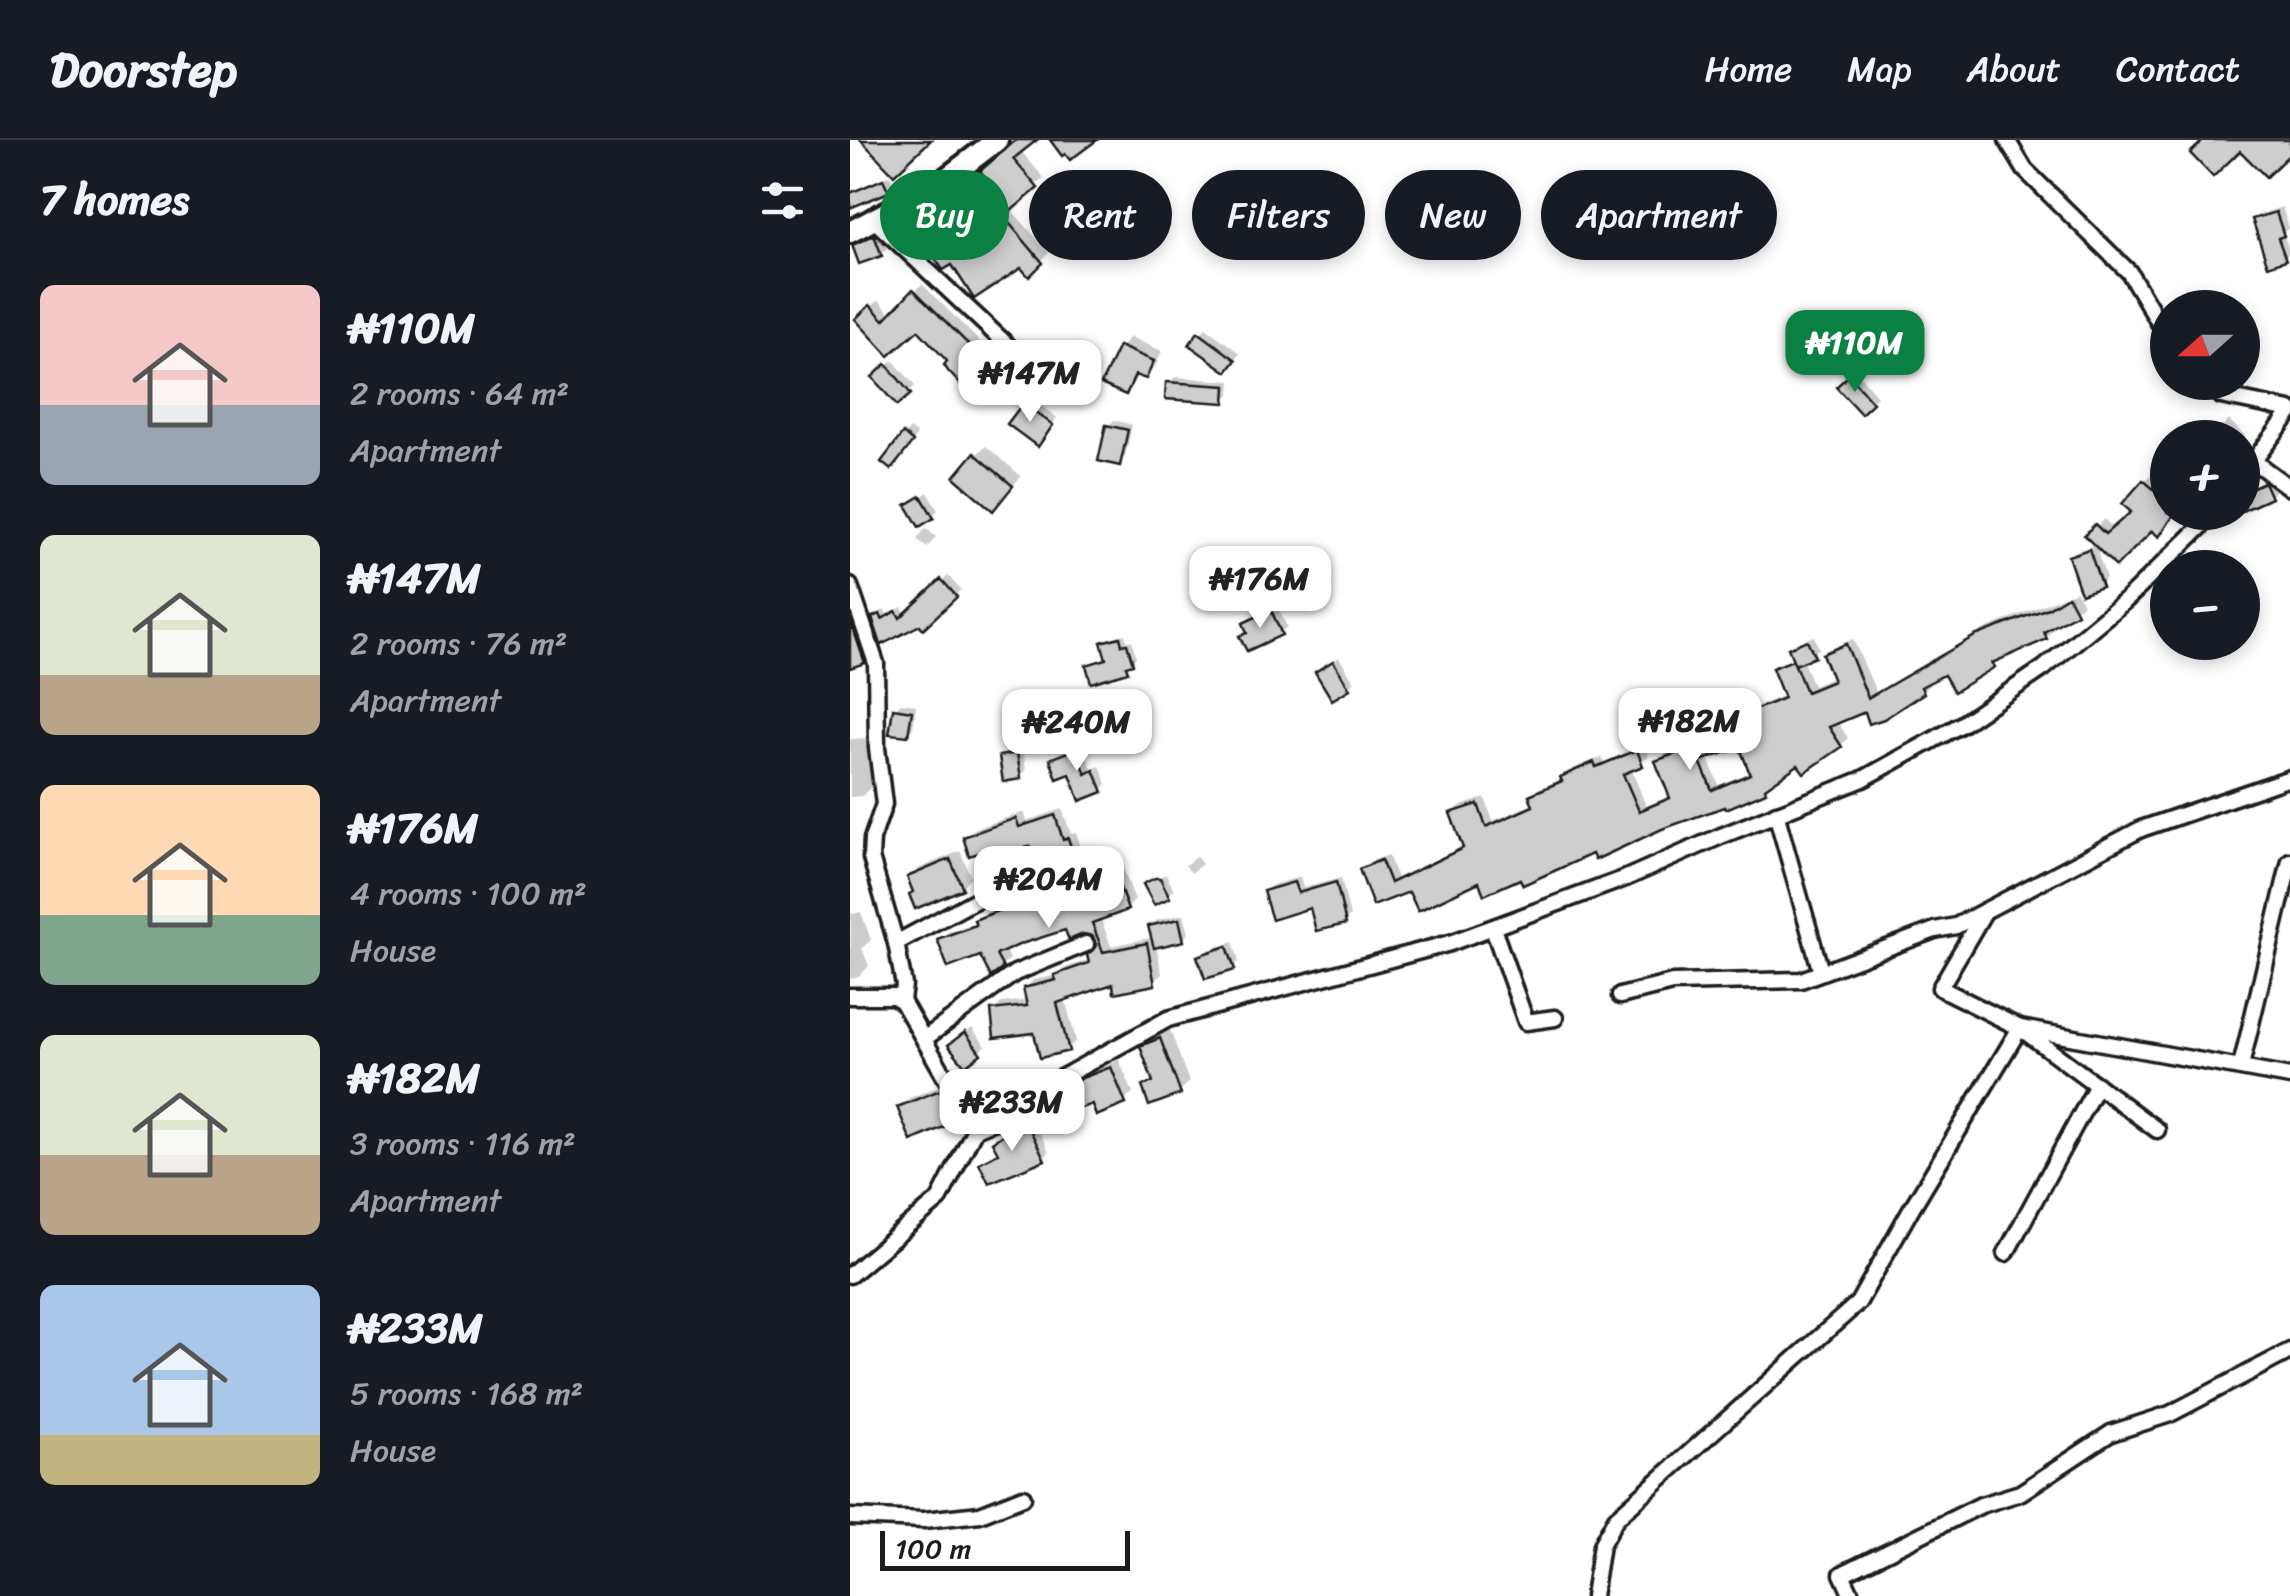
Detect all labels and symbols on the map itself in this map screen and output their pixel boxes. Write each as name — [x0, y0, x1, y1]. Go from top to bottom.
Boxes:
north arrow — [2150, 290, 2260, 400]
pin: ₦110M — [1785, 310, 1925, 395]
pin: ₦147M — [960, 340, 1100, 425]
pin: ₦176M — [1190, 546, 1330, 631]
pin: ₦182M — [1620, 688, 1760, 773]
pin: ₦240M — [1007, 689, 1147, 774]
pin: ₦204M — [979, 846, 1119, 931]
pin: ₦233M — [942, 1069, 1082, 1154]
scale bar — [880, 1526, 1130, 1570]

